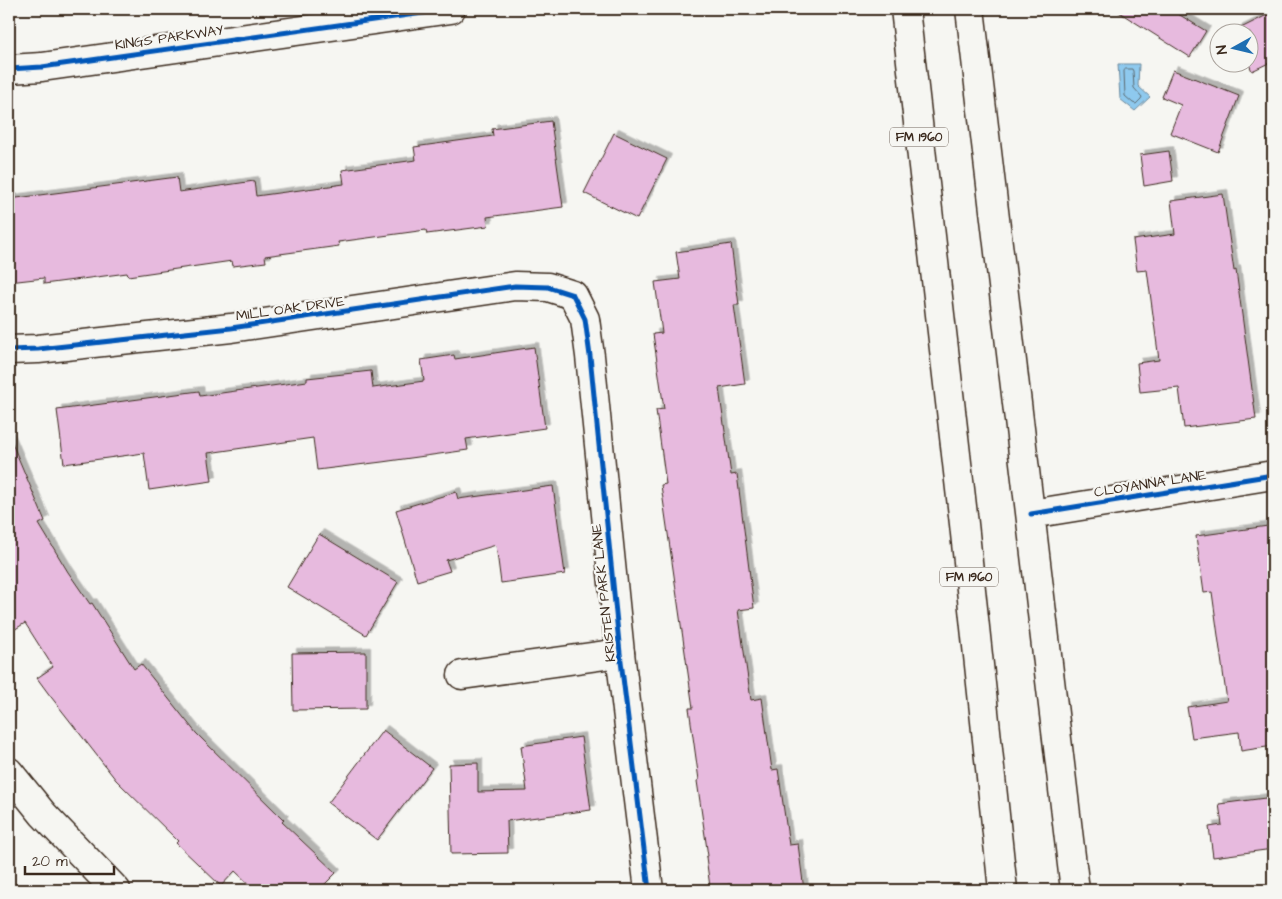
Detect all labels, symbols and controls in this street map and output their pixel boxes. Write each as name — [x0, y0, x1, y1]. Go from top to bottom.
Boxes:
street label: KINGS PARKWAY — [113, 20, 225, 56]
north arrow — [1210, 22, 1260, 72]
text: N — [1212, 44, 1233, 55]
road number: FM 1960 — [890, 128, 948, 146]
street label: MILL OAK DRIVE — [235, 291, 346, 327]
street label: CLOYANNA LANE — [1093, 465, 1208, 503]
street label: KRISTEN PARK LANE — [587, 522, 621, 663]
road number: FM 1960 — [940, 568, 998, 586]
scale bar — [25, 844, 114, 876]
text: 20 m — [32, 851, 68, 872]

